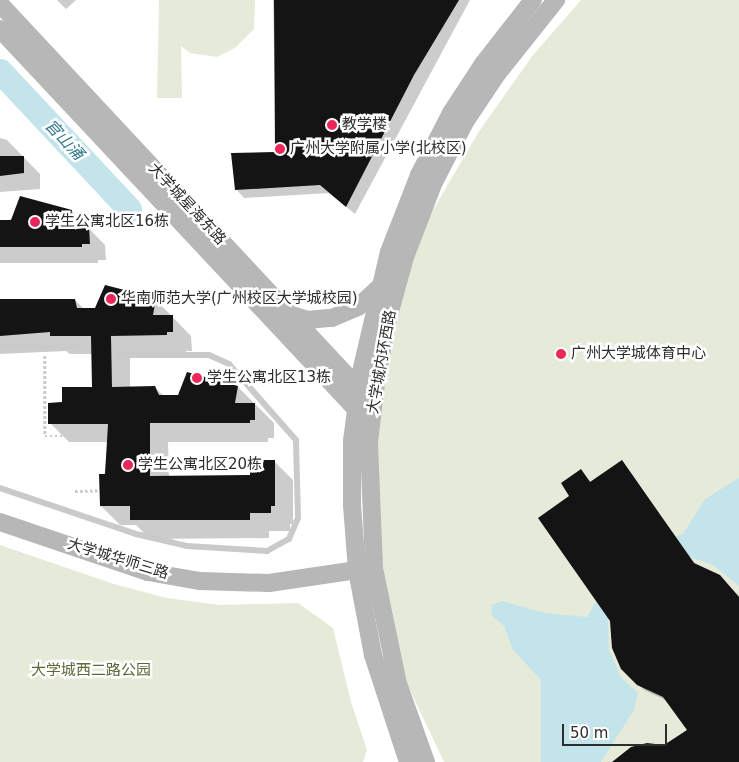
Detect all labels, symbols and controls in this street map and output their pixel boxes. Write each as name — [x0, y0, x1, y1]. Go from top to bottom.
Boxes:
water label: 官山涌 — [41, 116, 87, 164]
place label: 教学楼 — [342, 116, 387, 134]
marker: 教学楼 — [326, 119, 338, 131]
place label: 广州大学附属小学(北校区) — [290, 140, 467, 158]
marker: 广州大学附属小学(北校区) — [274, 143, 286, 155]
street label: 大学城星海东路 — [145, 159, 229, 249]
place label: 学生公寓北区16栋 — [45, 213, 169, 231]
marker: 学生公寓北区16栋 — [29, 216, 41, 228]
place label: 华南师范大学(广州校区大学城校园) — [121, 290, 358, 308]
marker: 华南师范大学(广州校区大学城校园) — [105, 293, 117, 305]
street label: 大学城内环西路 — [364, 309, 400, 415]
place label: 广州大学城体育中心 — [571, 345, 706, 363]
marker: 广州大学城体育中心 — [555, 348, 567, 360]
place label: 学生公寓北区13栋 — [207, 369, 331, 387]
marker: 学生公寓北区13栋 — [191, 372, 203, 384]
place label: 学生公寓北区20栋 — [138, 456, 262, 474]
marker: 学生公寓北区20栋 — [122, 459, 134, 471]
street label: 大学城华师三路 — [65, 535, 171, 583]
park label: 大学城西二路公园 — [31, 662, 151, 680]
scale bar — [564, 714, 669, 746]
text: 50 m — [570, 724, 608, 742]

